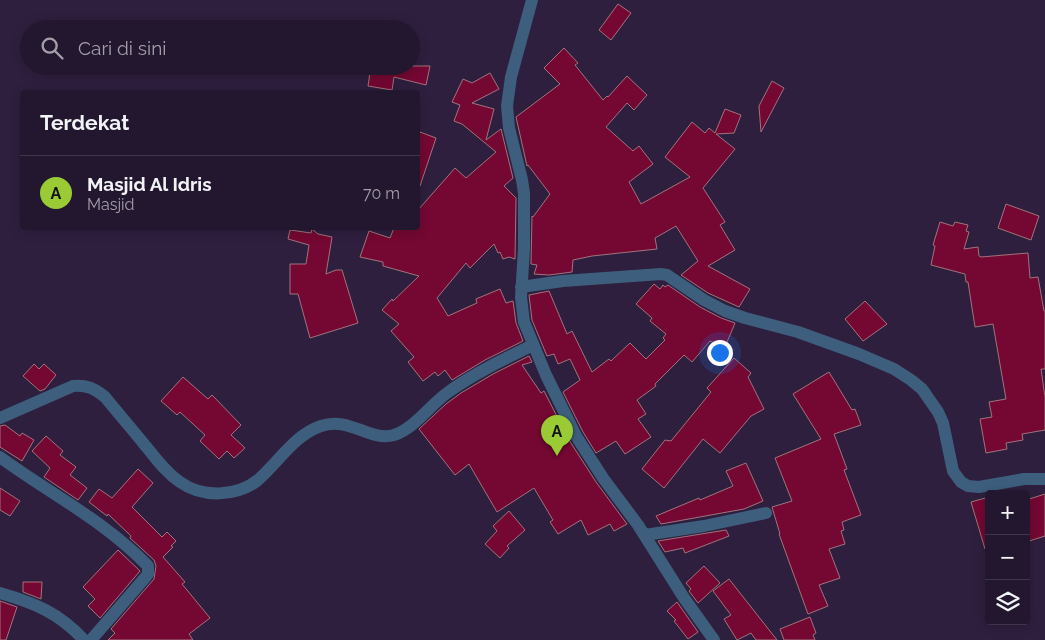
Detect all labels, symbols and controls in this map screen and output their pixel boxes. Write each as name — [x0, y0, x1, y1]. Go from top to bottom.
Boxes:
search box — [20, 20, 420, 75]
icon: search — [38, 34, 66, 62]
text: Cari di sini — [78, 37, 166, 59]
text: Terdekat — [40, 110, 129, 135]
text: Masjid Al Idris — [87, 173, 212, 195]
text: A — [51, 184, 61, 203]
text: 70 m — [363, 184, 400, 203]
text: Masjid — [87, 195, 134, 214]
your location — [707, 340, 733, 366]
pin: A — [541, 415, 573, 456]
map controls — [985, 490, 1030, 625]
button: + — [985, 490, 1030, 535]
button: − — [985, 535, 1030, 580]
button: layers — [985, 580, 1030, 625]

